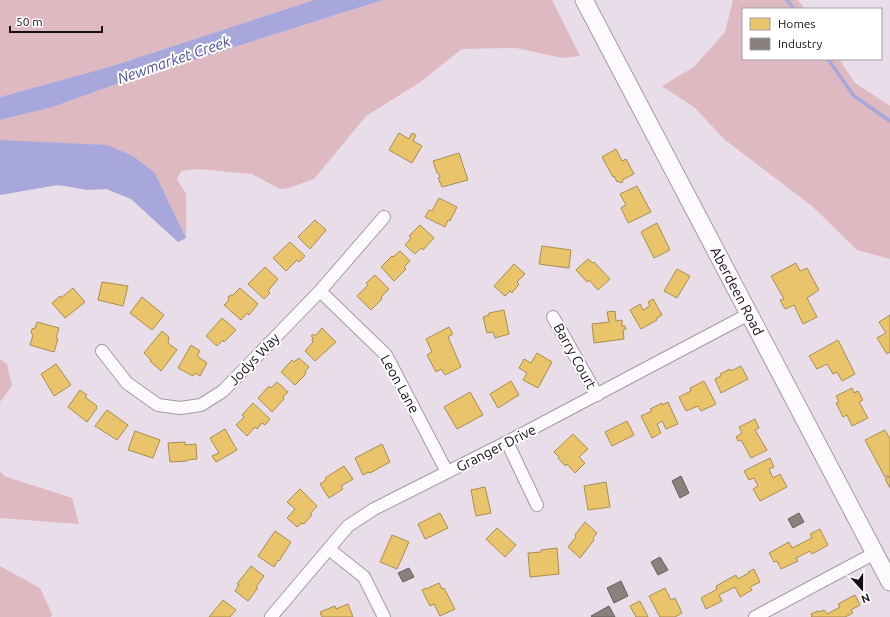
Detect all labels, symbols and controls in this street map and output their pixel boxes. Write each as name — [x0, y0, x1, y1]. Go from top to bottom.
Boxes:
scale bar — [10, 8, 102, 34]
legend — [742, 8, 882, 60]
text: 50 m — [16, 15, 43, 28]
text: Homes — [778, 17, 816, 30]
water label: Newmarket Creek — [115, 32, 233, 87]
text: Industry — [778, 37, 823, 50]
street label: Aberdeen Road — [707, 244, 767, 338]
street label: Barry Court — [550, 320, 600, 392]
street label: Jodys Way — [225, 330, 283, 388]
street label: Leon Lane — [377, 352, 423, 416]
street label: Granger Drive — [454, 421, 538, 475]
north arrow — [842, 569, 882, 609]
text: N — [860, 591, 872, 605]

